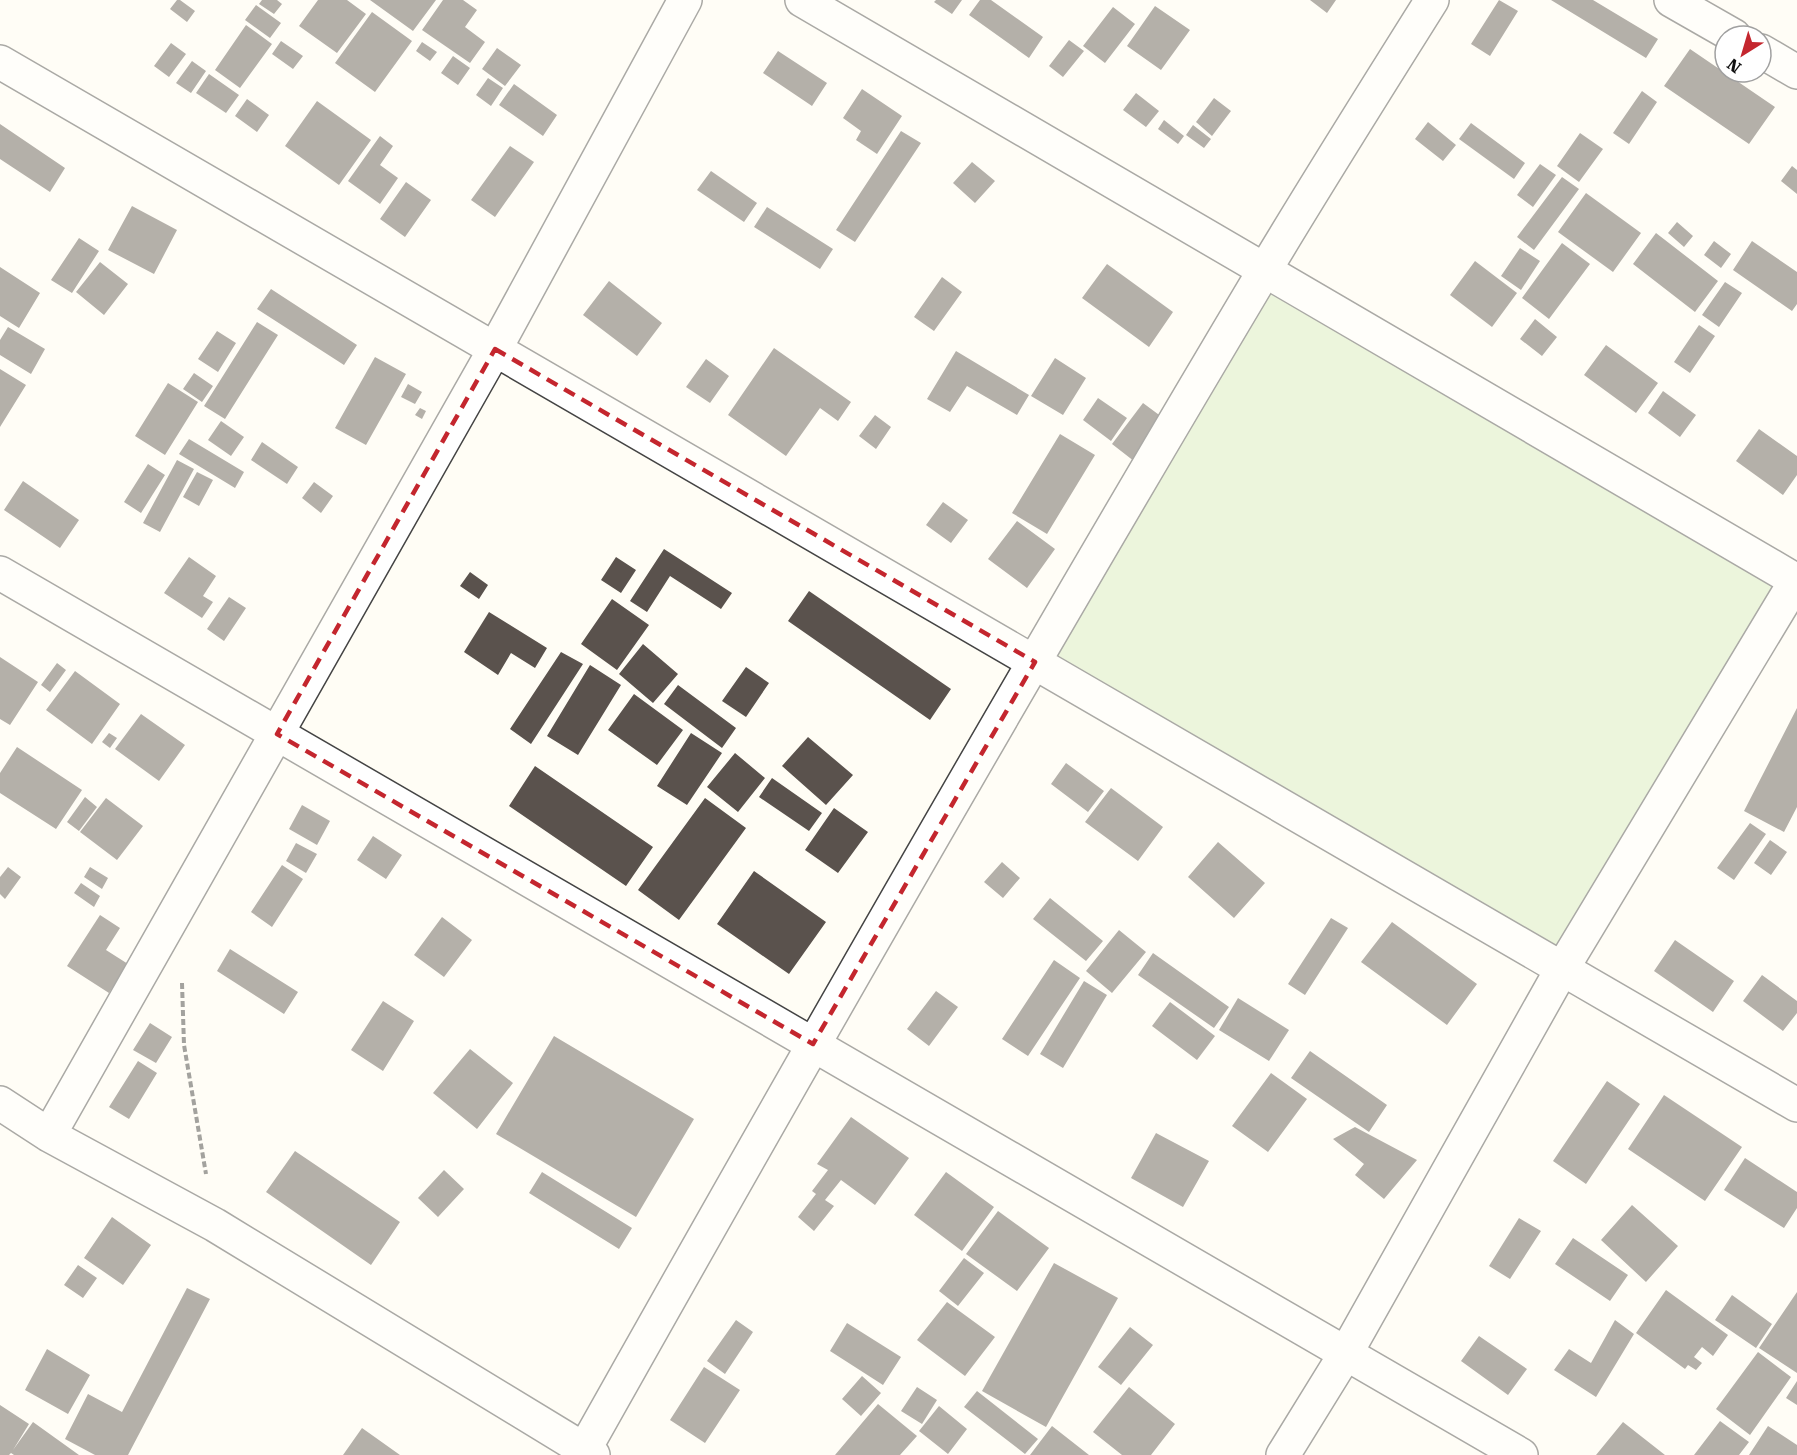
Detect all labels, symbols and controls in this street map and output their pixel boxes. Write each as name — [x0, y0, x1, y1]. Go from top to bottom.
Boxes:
north arrow — [1713, 24, 1773, 84]
text: N — [1724, 54, 1745, 77]

